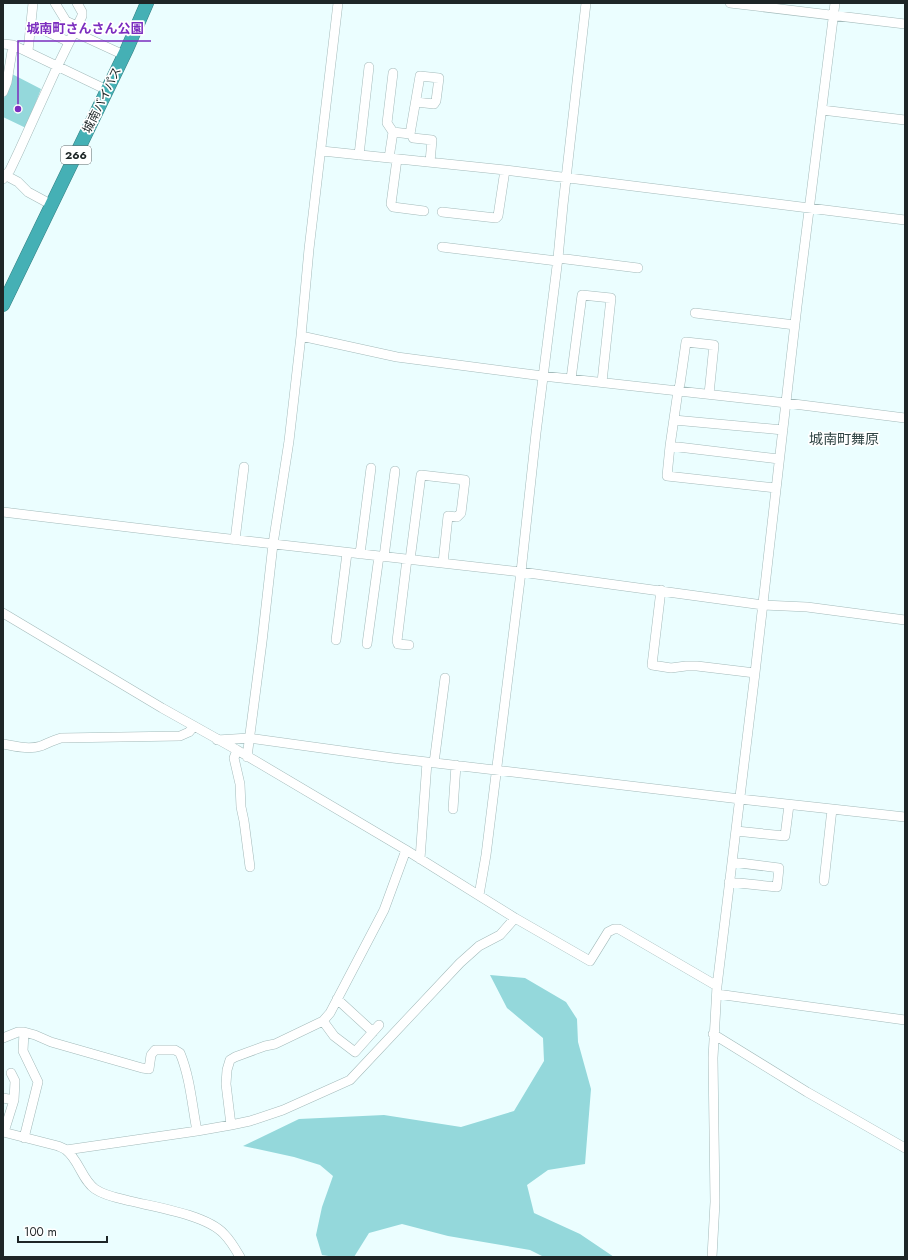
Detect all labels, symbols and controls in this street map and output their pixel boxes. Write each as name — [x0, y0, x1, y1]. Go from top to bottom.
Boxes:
callout: 城南町さんさん公園 — [18, 16, 151, 41]
text: 城南町さんさん公園 — [26, 19, 144, 38]
street label: 城南バイパス — [78, 64, 126, 136]
road number: 266 — [61, 146, 91, 164]
district label: 城南町舞原 — [809, 429, 879, 449]
scale bar — [18, 1218, 107, 1244]
text: 100 m — [24, 1223, 57, 1241]

